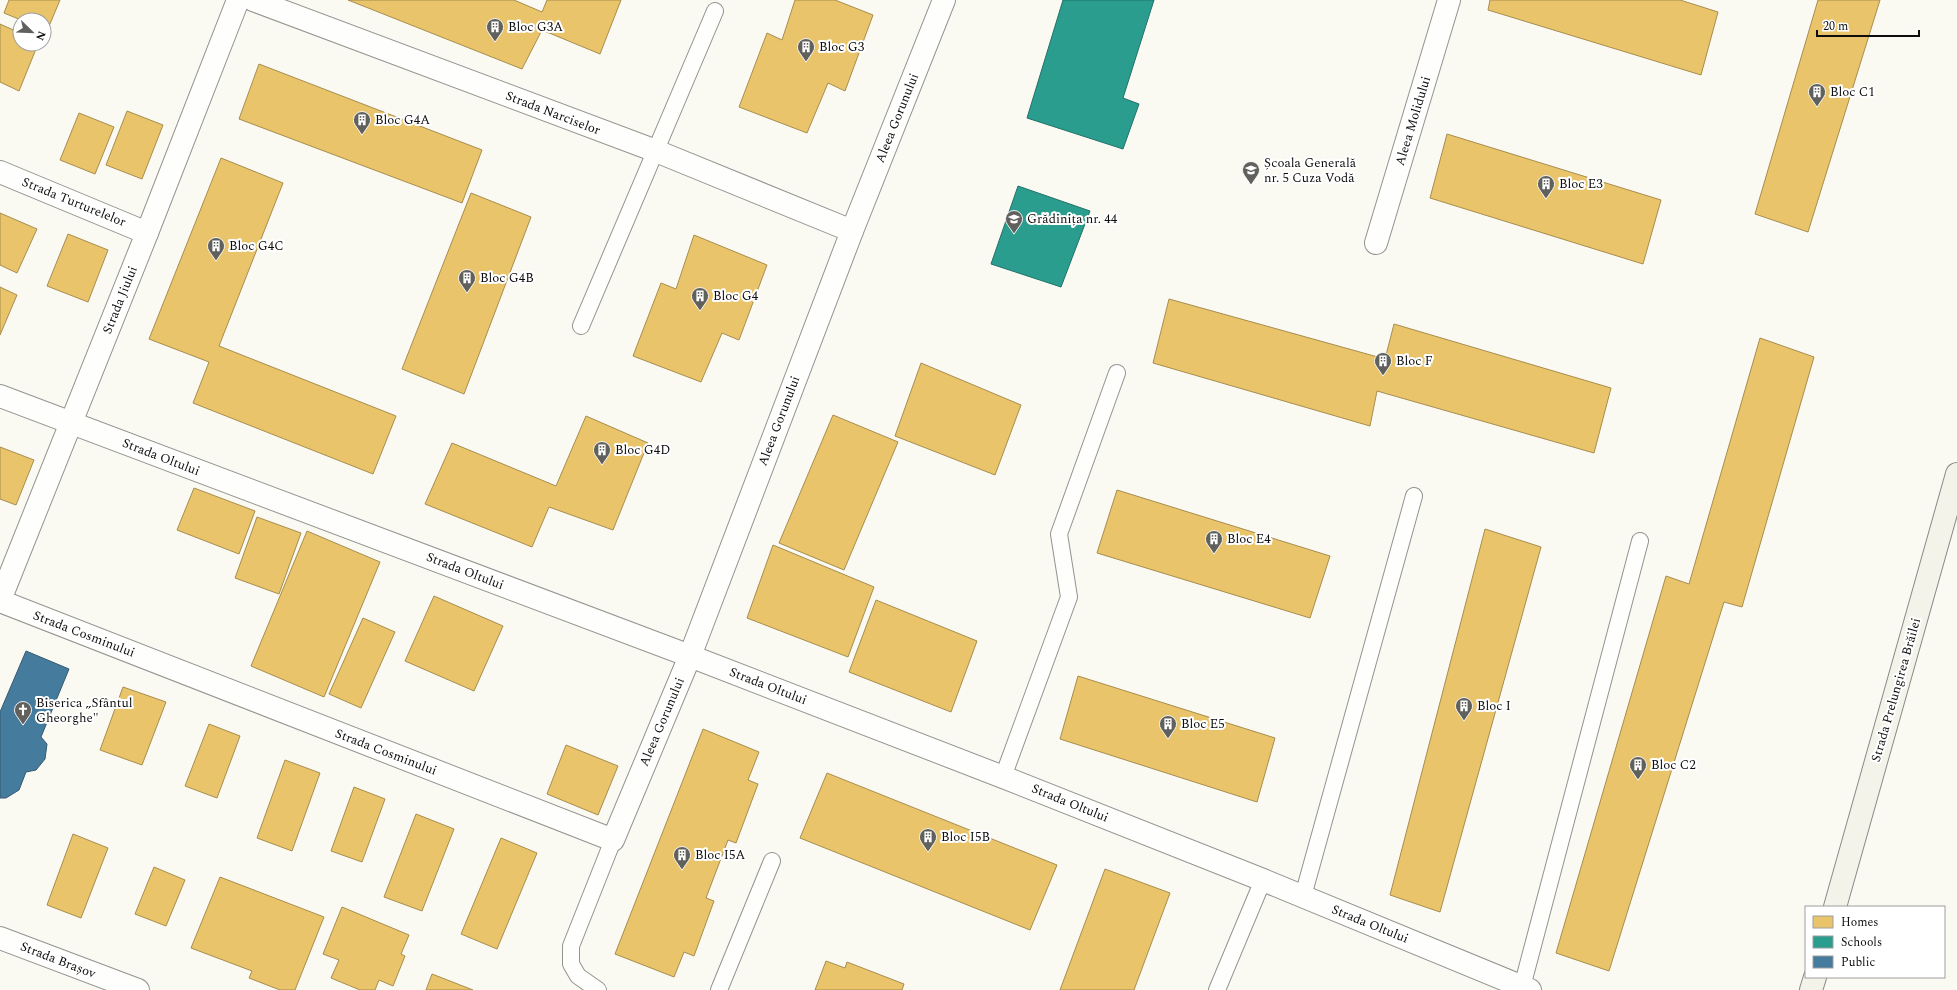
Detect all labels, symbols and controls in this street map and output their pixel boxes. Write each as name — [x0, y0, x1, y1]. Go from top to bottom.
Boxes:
north arrow — [12, 12, 52, 52]
scale bar — [1817, 12, 1919, 38]
building icon: Bloc G3A — [485, 17, 505, 42]
place label: Bloc G3A — [508, 17, 563, 37]
text: 20 m — [1823, 17, 1848, 36]
text: N — [31, 28, 50, 43]
building icon: Bloc G3 — [796, 37, 816, 62]
place label: Bloc G3 — [819, 37, 865, 57]
street label: Aleea Gorunului — [870, 70, 924, 166]
street label: Aleea Molidului — [1390, 74, 1436, 168]
building icon: Bloc C1 — [1807, 82, 1827, 107]
place label: Bloc C1 — [1830, 82, 1875, 102]
street label: Strada Narciselor — [503, 86, 603, 140]
building icon: Bloc G4A — [352, 110, 372, 135]
place label: Bloc G4A — [375, 110, 430, 130]
place label: Școala Generală nr. 5 Cuza Vodă — [1264, 153, 1357, 188]
school or university icon: Școala Generală nr. 5 Cuza Vodă — [1241, 160, 1261, 185]
street label: Strada Turturelelor — [19, 172, 129, 232]
building icon: Bloc E3 — [1536, 174, 1556, 199]
place label: Bloc E3 — [1559, 174, 1603, 194]
school or university icon: Grădinița nr. 44 — [1004, 209, 1024, 234]
place label: Grădinița nr. 44 — [1027, 209, 1118, 229]
building icon: Bloc G4C — [206, 236, 226, 261]
place label: Bloc G4C — [229, 236, 284, 256]
street label: Strada Jiului — [97, 263, 143, 337]
building icon: Bloc G4B — [457, 268, 477, 293]
place label: Bloc G4B — [480, 268, 534, 288]
building icon: Bloc G4 — [690, 286, 710, 311]
place label: Bloc G4 — [713, 286, 759, 306]
building icon: Bloc F — [1373, 351, 1393, 376]
place label: Bloc F — [1396, 351, 1433, 371]
street label: Aleea Gorunului — [753, 373, 805, 469]
street label: Strada Oltului — [119, 433, 203, 481]
building icon: Bloc G4D — [592, 440, 612, 465]
place label: Bloc G4D — [615, 440, 670, 460]
building icon: Bloc E4 — [1204, 529, 1224, 554]
place label: Bloc E4 — [1227, 529, 1271, 549]
street label: Strada Oltului — [423, 547, 507, 595]
street label: Strada Cosminului — [30, 605, 138, 663]
street label: Strada Prelungirea Brăilei — [1866, 615, 1926, 765]
street label: Strada Oltului — [726, 662, 810, 710]
street label: Aleea Gorunului — [634, 674, 690, 770]
place label: Biserica „Sfântul Gheorghe" — [36, 693, 133, 728]
building icon: Bloc I — [1454, 696, 1474, 721]
place label: Bloc I — [1477, 696, 1511, 716]
church icon: Biserica „Sfântul Gheorghe" — [13, 700, 33, 725]
building icon: Bloc E5 — [1158, 714, 1178, 739]
place label: Bloc E5 — [1181, 714, 1225, 734]
street label: Strada Cosminului — [332, 723, 440, 781]
building icon: Bloc C2 — [1628, 755, 1648, 780]
place label: Bloc C2 — [1651, 755, 1696, 775]
street label: Strada Oltului — [1028, 778, 1112, 828]
building icon: Bloc I5B — [918, 827, 938, 852]
place label: Bloc I5B — [941, 827, 990, 847]
building icon: Bloc I5A — [672, 845, 692, 870]
place label: Bloc I5A — [695, 845, 745, 865]
street label: Strada Oltului — [1328, 899, 1412, 949]
legend — [1805, 906, 1945, 978]
text: Homes — [1841, 913, 1879, 932]
text: Schools — [1841, 933, 1882, 952]
street label: Strada Brașov — [17, 936, 99, 984]
text: Public — [1841, 953, 1875, 972]

